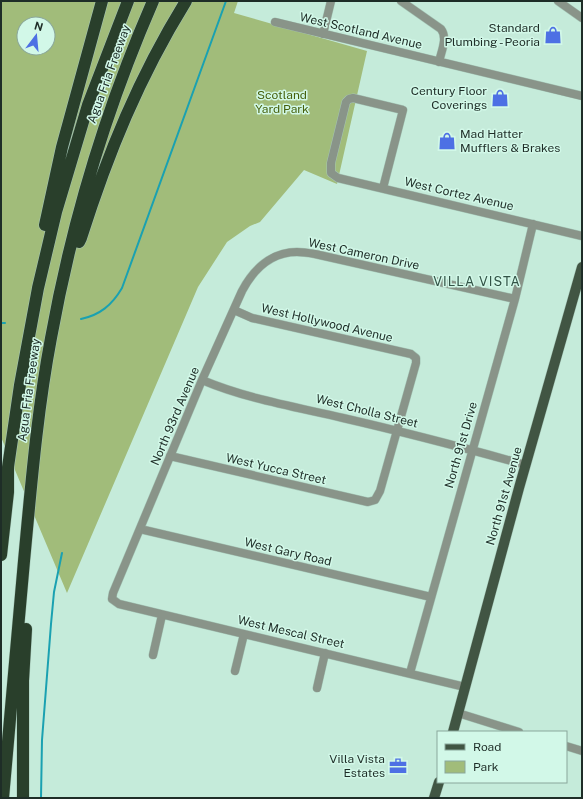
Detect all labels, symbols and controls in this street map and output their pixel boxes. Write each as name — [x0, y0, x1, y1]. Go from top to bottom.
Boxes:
street label: West Scotland Avenue — [298, 10, 424, 52]
north arrow — [16, 16, 56, 56]
text: N — [33, 19, 45, 33]
place label: Standard Plumbing - Peoria — [444, 21, 540, 49]
street label: Agua Fria Freeway — [85, 22, 134, 125]
shop icon: Standard Plumbing - Peoria — [543, 25, 563, 45]
place label: Century Floor Coverings — [411, 84, 487, 112]
park label: Scotland Yard Park — [255, 88, 309, 116]
shop icon: Century Floor Coverings — [490, 88, 510, 108]
place label: Mad Hatter Mufflers & Brakes — [460, 127, 560, 155]
shop icon: Mad Hatter Mufflers & Brakes — [437, 131, 457, 151]
street label: West Cortez Avenue — [403, 175, 515, 213]
street label: West Cameron Drive — [307, 235, 421, 273]
district label: VILLA VISTA — [433, 274, 521, 289]
street label: West Hollywood Avenue — [260, 301, 394, 345]
street label: Agua Fria Freeway — [15, 337, 43, 442]
street label: North 93rd Avenue — [148, 364, 202, 467]
street label: West Cholla Street — [314, 392, 420, 431]
street label: North 91st Drive — [442, 400, 480, 490]
street label: North 91st Avenue — [483, 445, 525, 547]
street label: West Yucca Street — [225, 451, 328, 487]
street label: West Gary Road — [243, 535, 333, 569]
street label: West Mescal Street — [236, 613, 346, 651]
legend — [437, 731, 567, 783]
text: Road — [473, 740, 501, 754]
place label: Villa Vista Estates — [329, 752, 385, 780]
office icon: Villa Vista Estates — [388, 756, 408, 776]
text: Park — [473, 760, 499, 774]

